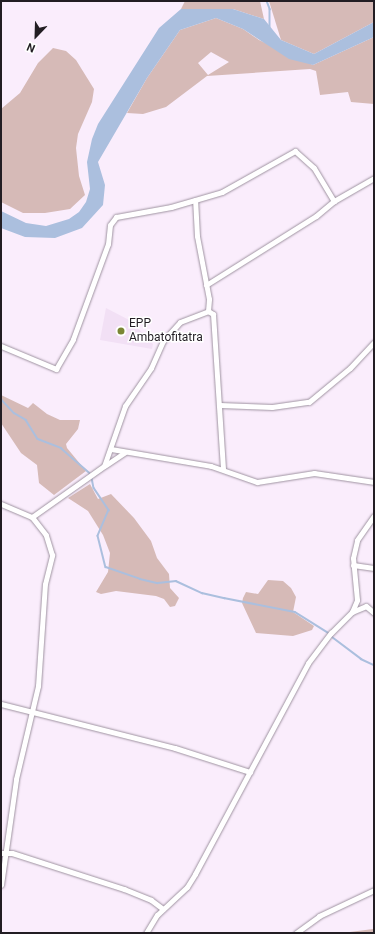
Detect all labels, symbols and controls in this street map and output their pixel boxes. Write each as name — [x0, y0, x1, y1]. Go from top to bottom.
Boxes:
north arrow — [16, 16, 56, 56]
text: N — [25, 40, 37, 55]
place label: EPP Ambatofitatra — [129, 317, 203, 345]
marker: EPP Ambatofitatra — [116, 326, 126, 336]

